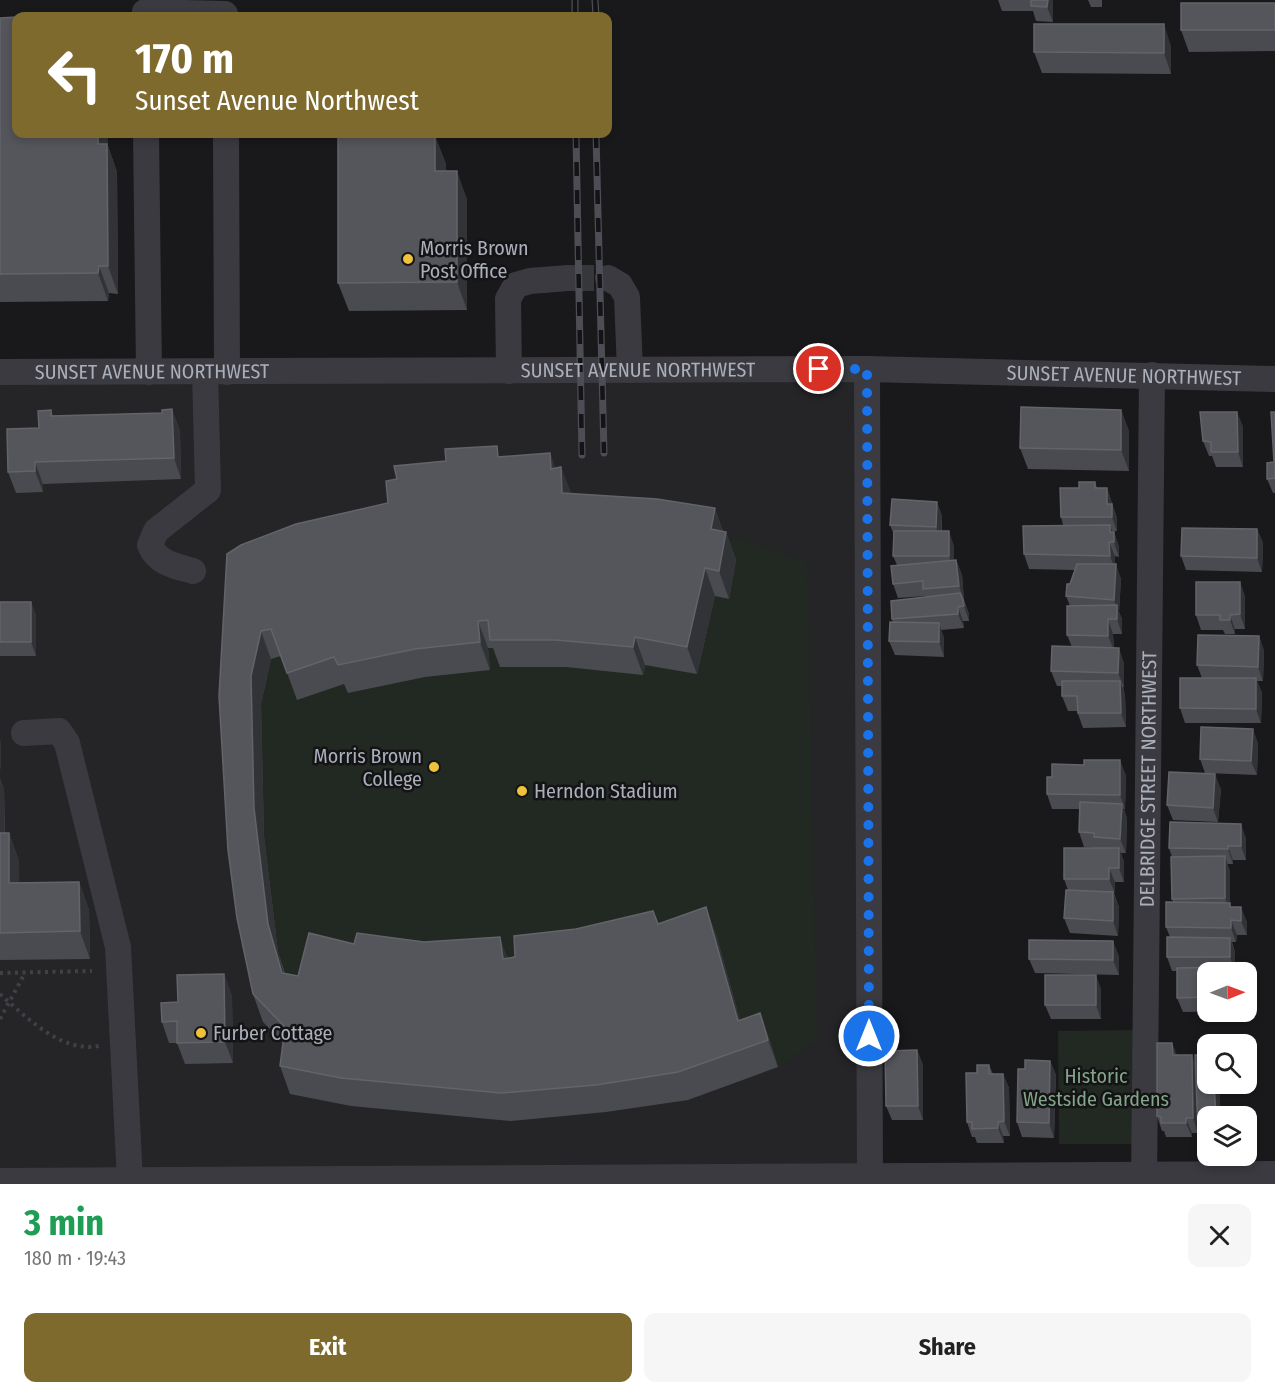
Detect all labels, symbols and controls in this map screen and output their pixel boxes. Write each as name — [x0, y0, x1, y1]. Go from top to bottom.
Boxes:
text: 170 m — [135, 34, 234, 84]
icon: left — [36, 36, 114, 114]
text: Sunset Avenue Northwest — [135, 85, 419, 117]
place label: Morris Brown Post Office — [420, 236, 529, 283]
marker: Morris Brown Post Office — [401, 252, 415, 266]
pin — [793, 343, 844, 394]
icon: arrive — [802, 352, 835, 385]
street label: SUNSET AVENUE NORTHWEST — [521, 357, 756, 382]
street label: SUNSET AVENUE NORTHWEST — [35, 359, 270, 384]
street label: SUNSET AVENUE NORTHWEST — [1006, 360, 1242, 390]
street label: DELBRIDGE STREET NORTHWEST — [1135, 650, 1161, 907]
place label: Morris Brown College — [314, 744, 422, 791]
marker: Morris Brown College — [427, 760, 441, 774]
place label: Herndon Stadium — [534, 779, 678, 803]
marker: Herndon Stadium — [515, 784, 529, 798]
north arrow — [1197, 962, 1257, 1022]
map controls — [1197, 962, 1257, 1166]
position arrow — [837, 1004, 901, 1068]
place label: Furber Cottage — [213, 1021, 332, 1045]
marker: Furber Cottage — [194, 1026, 208, 1040]
button: search — [1197, 1034, 1257, 1094]
park label: Historic Westside Gardens — [1023, 1064, 1169, 1111]
button: layers — [1197, 1106, 1257, 1166]
text: 3 min — [24, 1201, 104, 1245]
button: close — [1188, 1204, 1251, 1267]
text: 180 m · 19:43 — [24, 1246, 126, 1270]
button: Exit — [24, 1313, 632, 1382]
button: Share — [644, 1313, 1251, 1382]

